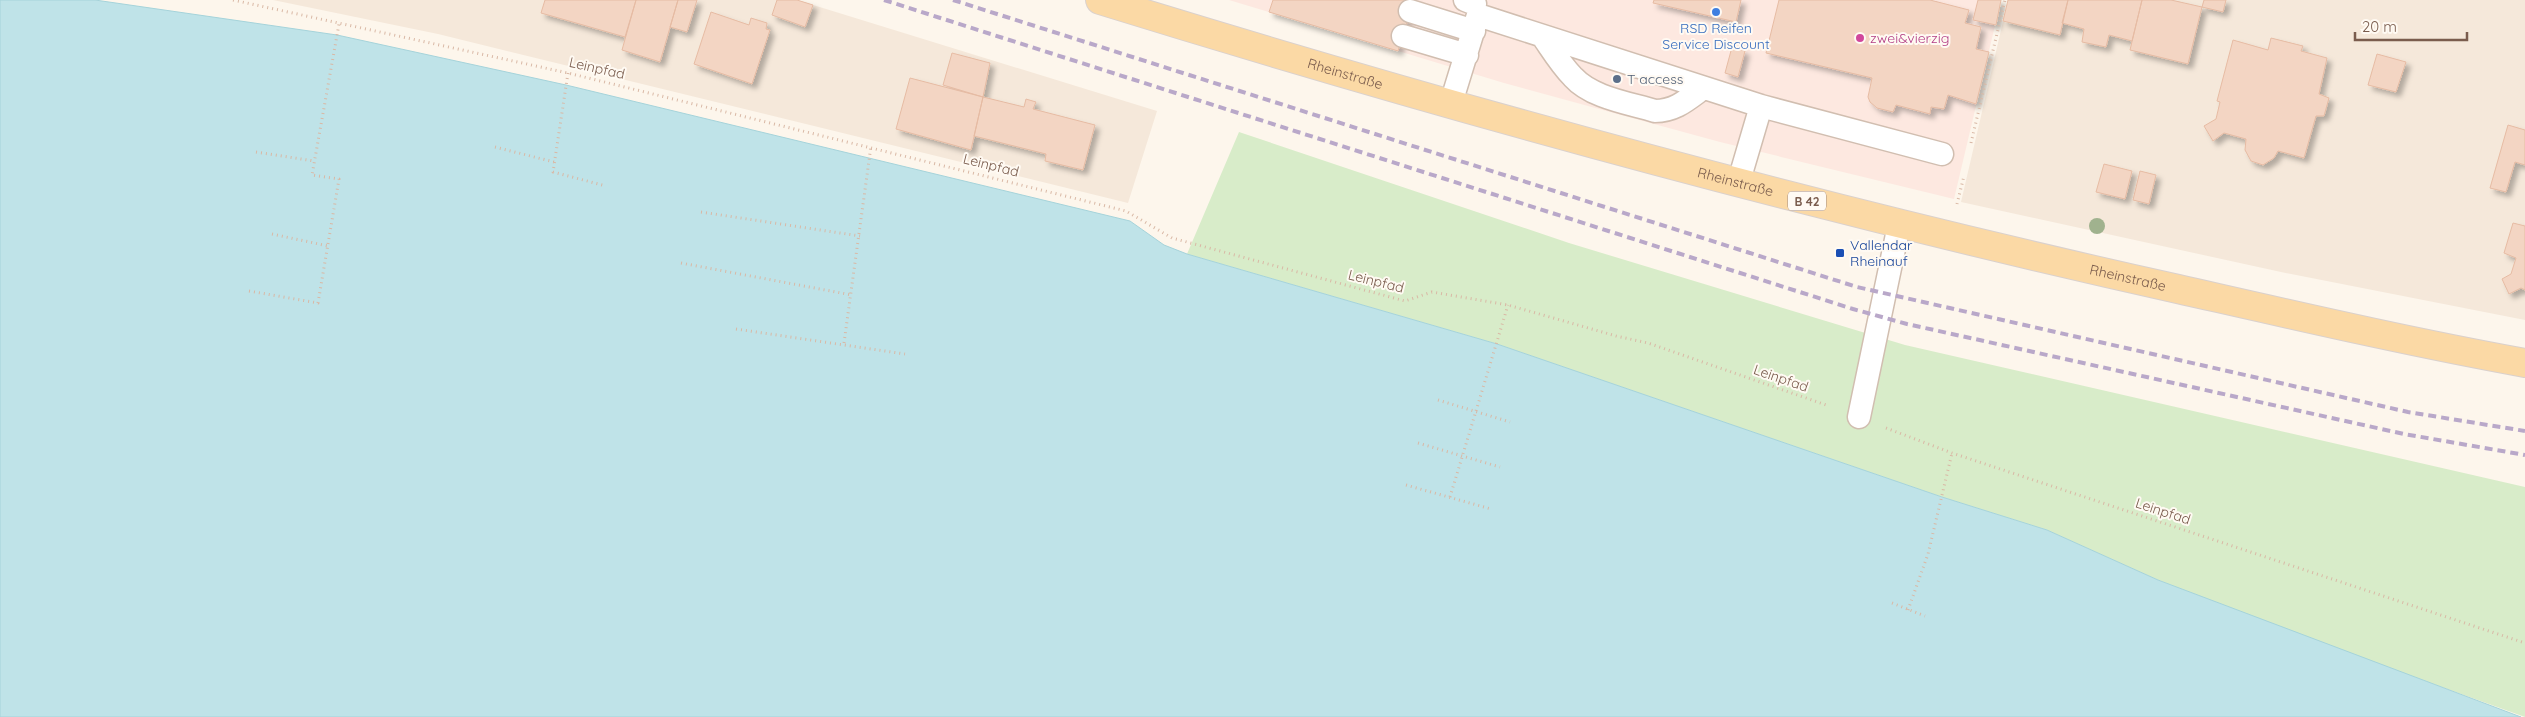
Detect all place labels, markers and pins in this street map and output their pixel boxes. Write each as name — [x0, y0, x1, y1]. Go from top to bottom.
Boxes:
marker: RSD Reifen Service Discount — [1710, 6, 1722, 18]
place label: RSD Reifen Service Discount — [1662, 19, 1770, 53]
place label: zwei&vierzig — [1870, 29, 1949, 47]
marker: zwei&vierzig — [1854, 32, 1866, 44]
place label: T access — [1627, 70, 1683, 88]
marker: T access — [1611, 73, 1623, 85]
place label: Vallendar Rheinauf — [1850, 236, 1913, 270]
marker: Vallendar Rheinauf — [1834, 247, 1846, 259]

